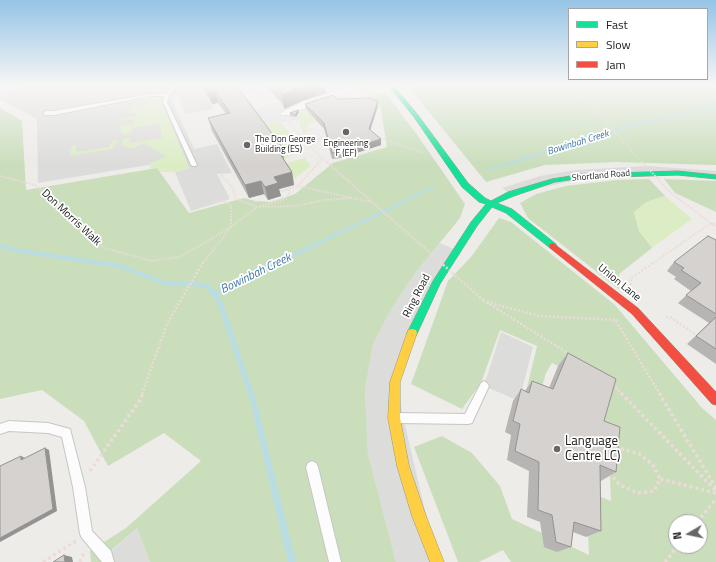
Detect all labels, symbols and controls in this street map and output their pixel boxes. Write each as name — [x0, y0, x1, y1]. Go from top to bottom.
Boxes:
legend — [568, 8, 708, 80]
text: Fast — [606, 15, 628, 34]
text: Slow — [606, 35, 631, 54]
text: Jam — [606, 55, 626, 74]
marker: Engineering F (EF) — [341, 127, 351, 137]
water label: Bowinbah Creek — [546, 128, 610, 158]
place label: The Don George Building (ES) — [255, 135, 316, 156]
place label: Engineering F (EF) — [324, 139, 368, 160]
marker: The Don George Building (ES) — [242, 140, 252, 150]
street label: Shortland Road — [571, 168, 631, 184]
street label: Don Morris Walk — [38, 187, 104, 249]
water label: Bowinbah Creek — [218, 251, 294, 297]
street label: Union Lane — [595, 262, 643, 304]
street label: Ring Road — [400, 272, 434, 320]
place label: Language Centre LC) — [565, 434, 620, 465]
marker: Language Centre LC) — [552, 444, 562, 454]
north arrow — [668, 514, 708, 554]
text: N — [669, 531, 686, 541]

